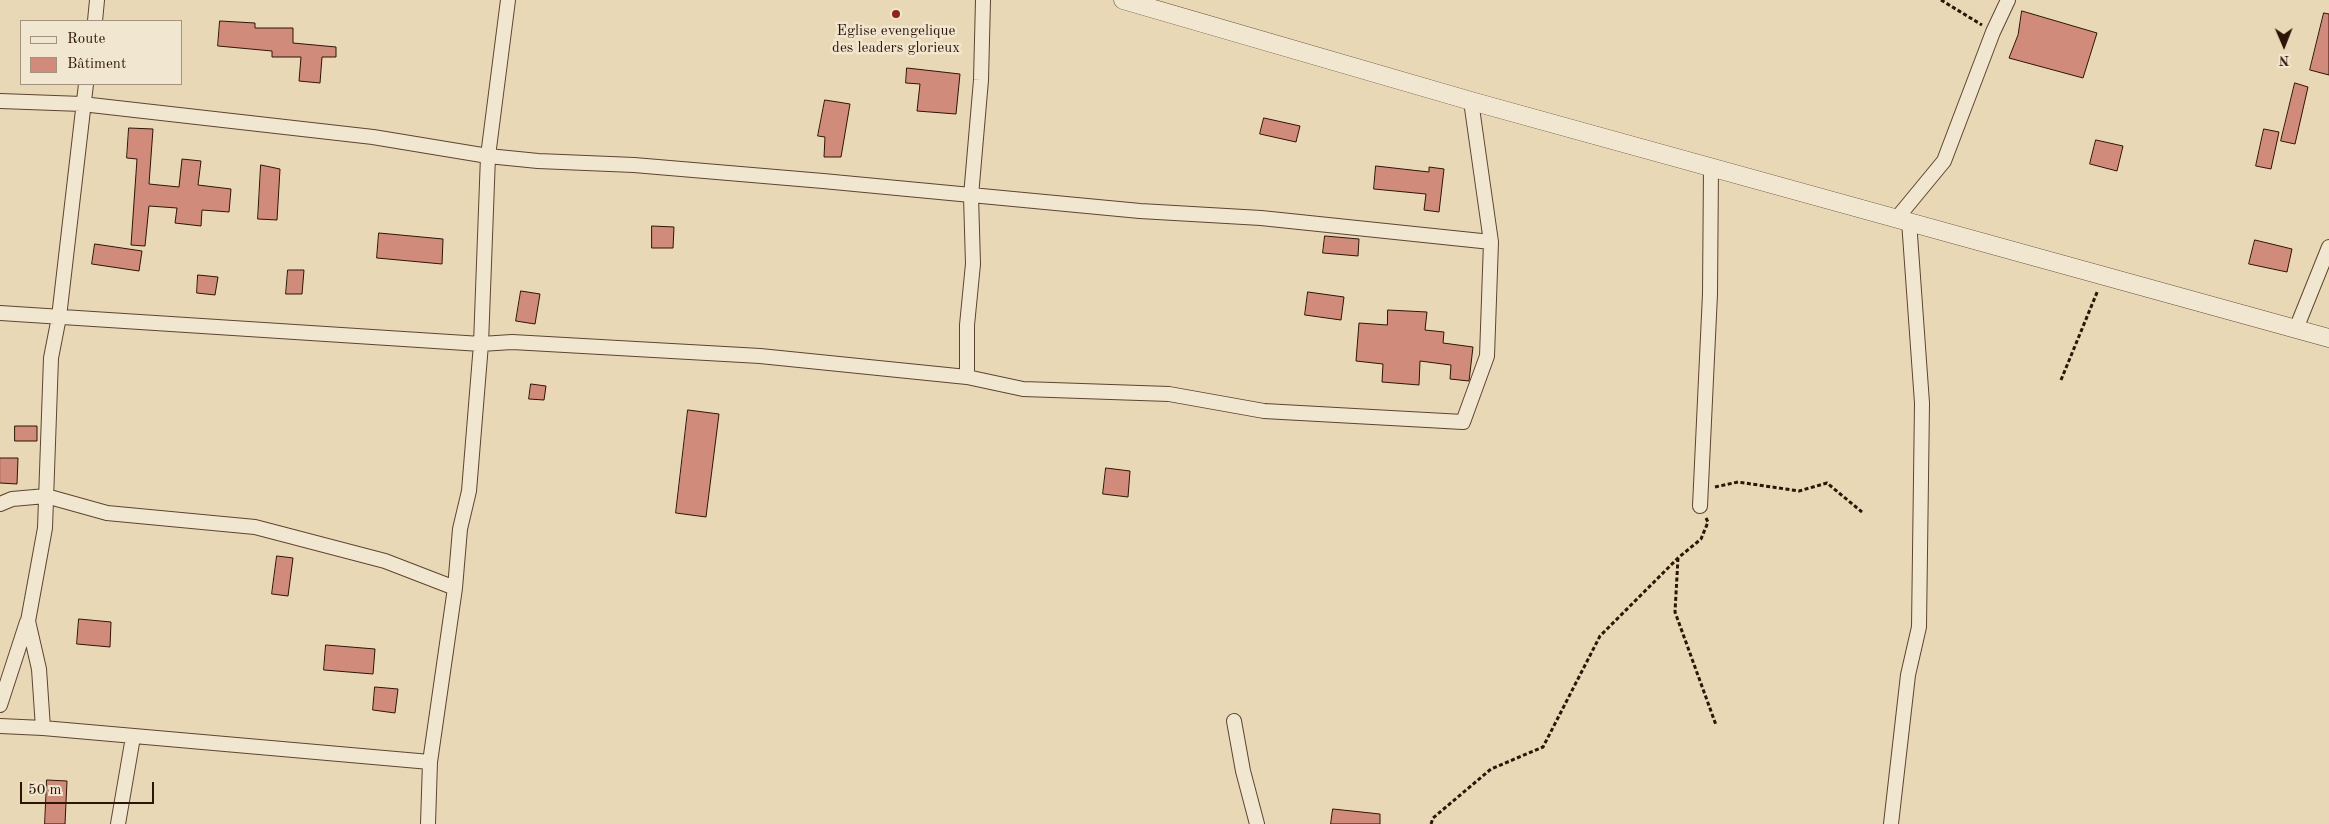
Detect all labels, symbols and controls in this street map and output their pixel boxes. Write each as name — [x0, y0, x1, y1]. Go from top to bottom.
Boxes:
marker: Eglise evengelique des leaders glorieux — [890, 8, 902, 20]
legend — [20, 20, 182, 85]
north arrow — [2259, 20, 2309, 70]
place label: Eglise evengelique des leaders glorieux — [832, 22, 960, 57]
text: Route — [67, 32, 105, 47]
text: N — [2279, 53, 2290, 67]
text: Bâtiment — [67, 57, 126, 72]
scale bar — [22, 772, 156, 804]
text: 50 m — [28, 783, 62, 798]

